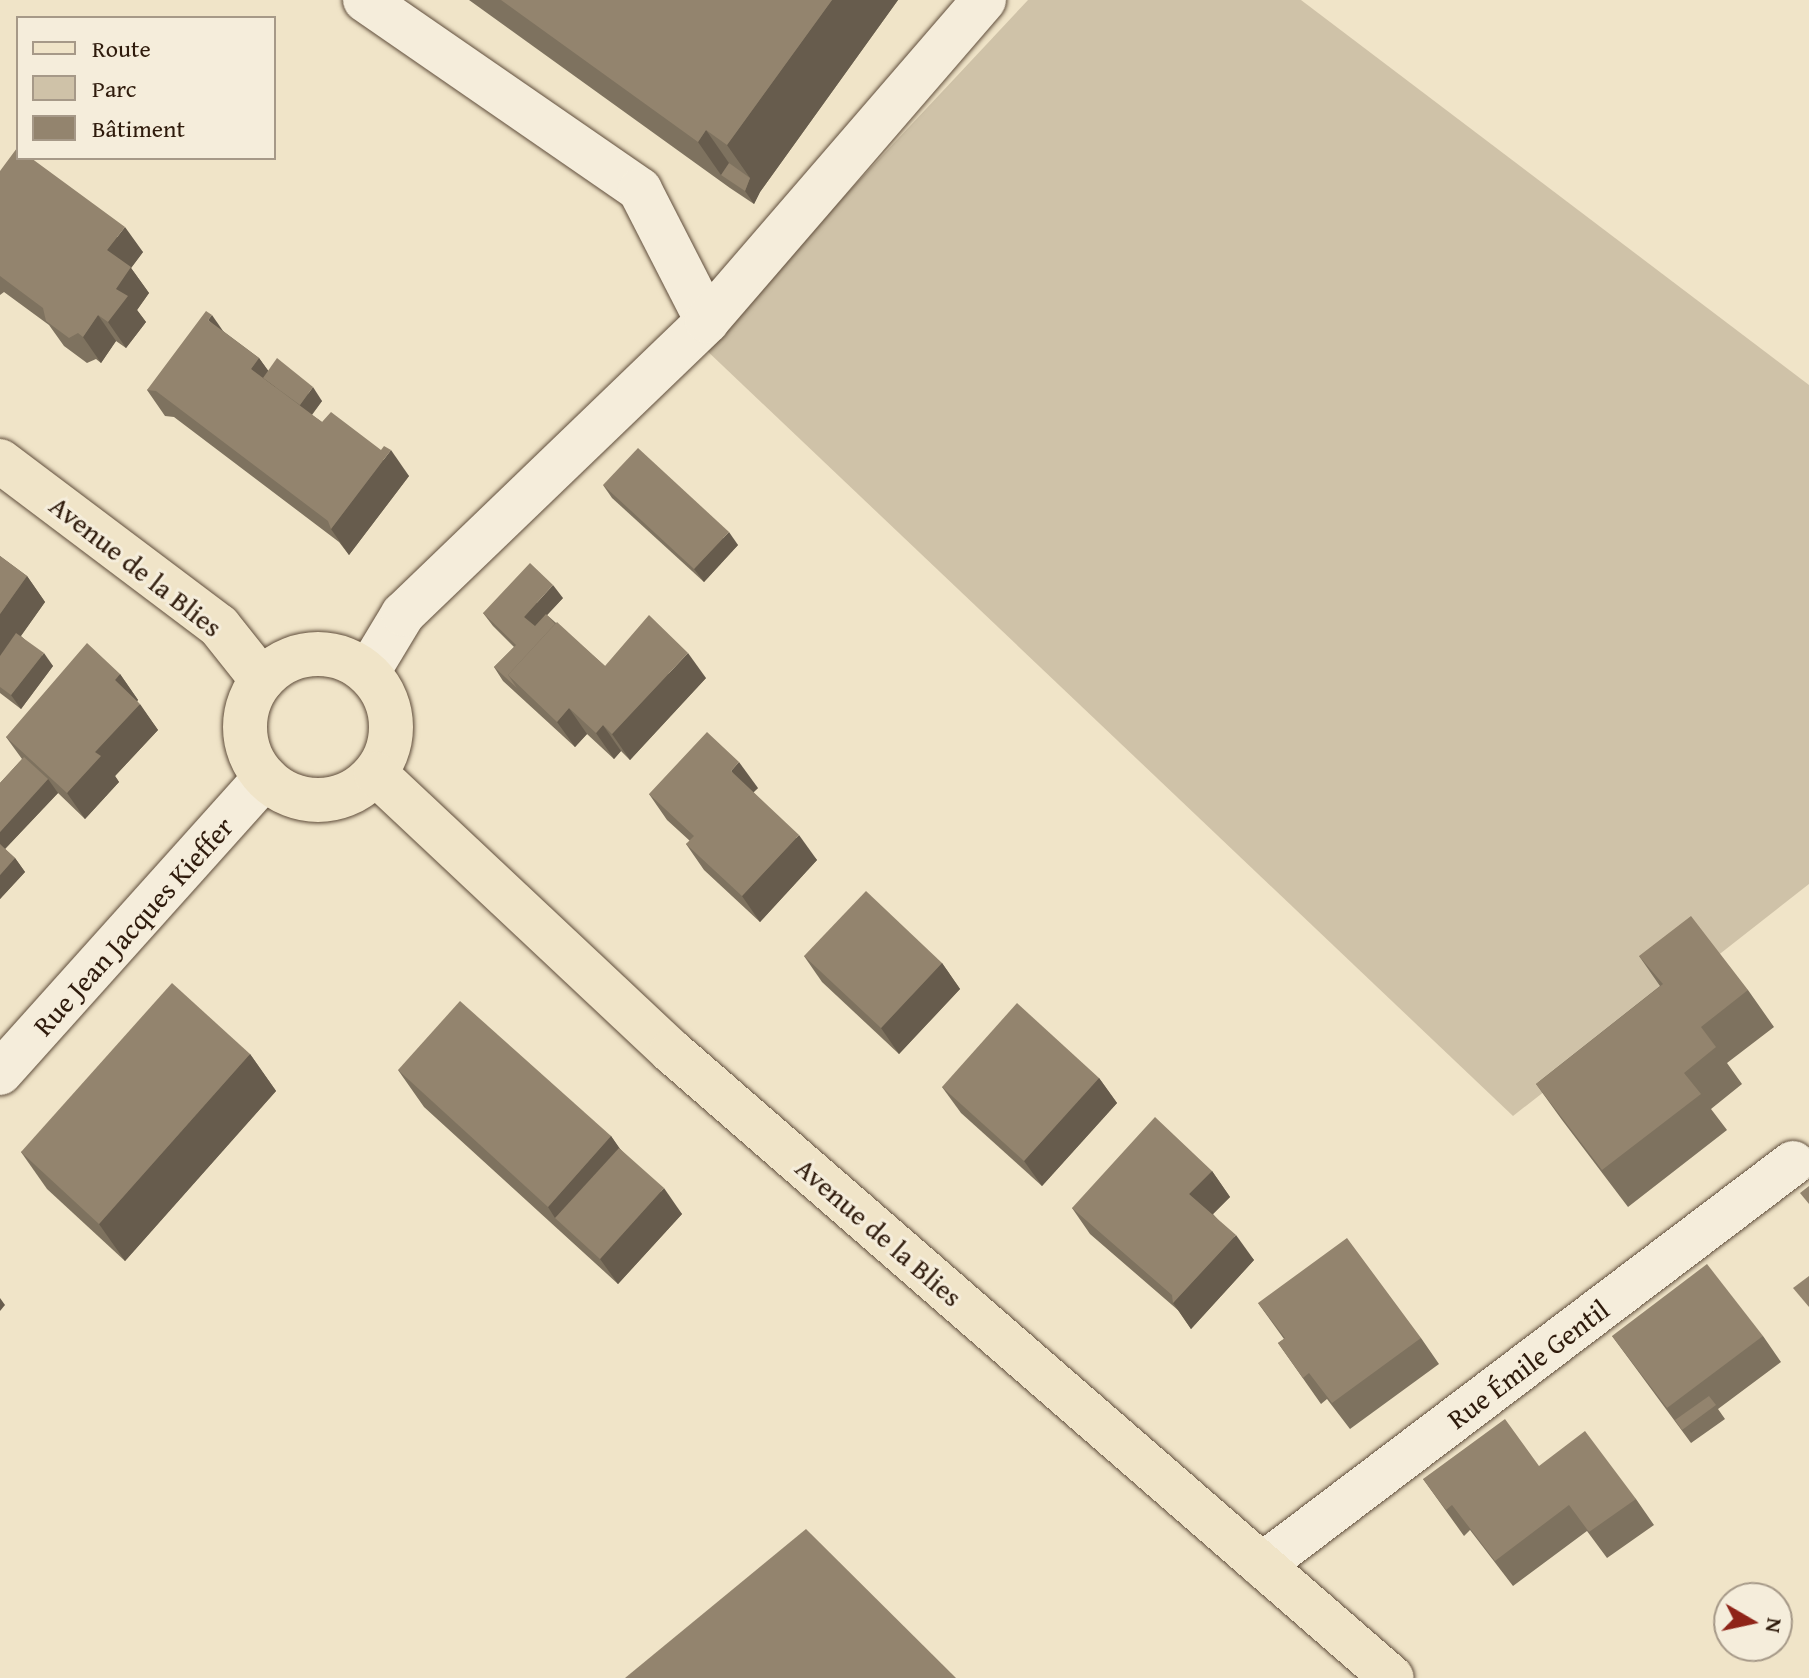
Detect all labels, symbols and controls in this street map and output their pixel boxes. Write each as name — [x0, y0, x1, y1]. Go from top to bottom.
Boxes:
legend — [16, 16, 276, 160]
text: Route — [92, 31, 151, 66]
text: Parc — [92, 71, 136, 106]
text: Bâtiment — [92, 111, 185, 146]
street label: Avenue de la Blies — [43, 488, 229, 644]
street label: Rue Jean Jacques Kieffer — [26, 810, 240, 1042]
street label: Avenue de la Blies — [789, 1151, 969, 1313]
street label: Rue Émile Gentil — [1441, 1292, 1615, 1436]
north arrow — [1713, 1582, 1793, 1662]
text: N — [1758, 1616, 1792, 1635]

